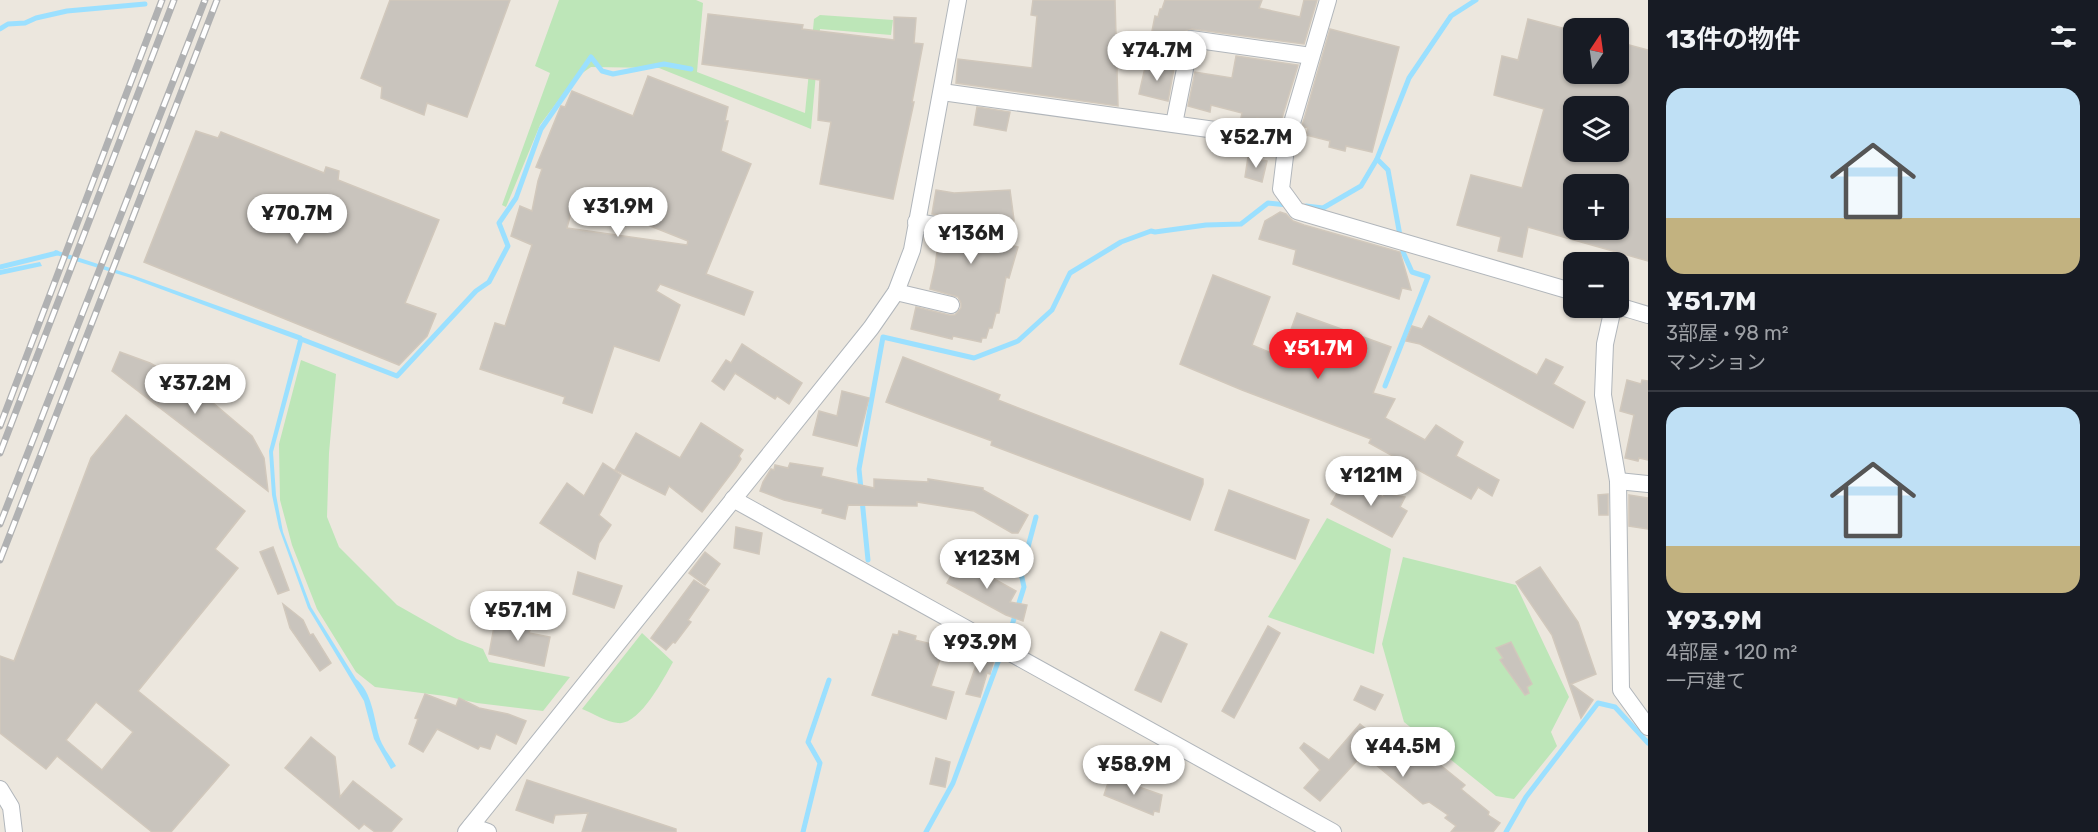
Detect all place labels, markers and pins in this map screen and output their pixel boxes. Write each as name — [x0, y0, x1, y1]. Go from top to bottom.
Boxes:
pin: ¥74.7M — [1108, 31, 1206, 82]
pin: ¥52.7M — [1207, 118, 1305, 169]
pin: ¥31.9M — [569, 187, 667, 238]
pin: ¥70.7M — [248, 194, 346, 245]
pin: ¥136M — [929, 214, 1013, 265]
pin: ¥51.7M — [1269, 329, 1367, 380]
pin: ¥37.2M — [146, 364, 244, 415]
pin: ¥121M — [1329, 456, 1413, 507]
pin: ¥123M — [945, 539, 1029, 590]
pin: ¥57.1M — [469, 591, 567, 642]
pin: ¥93.9M — [931, 623, 1029, 674]
pin: ¥44.5M — [1354, 727, 1452, 778]
pin: ¥58.9M — [1085, 745, 1183, 796]

